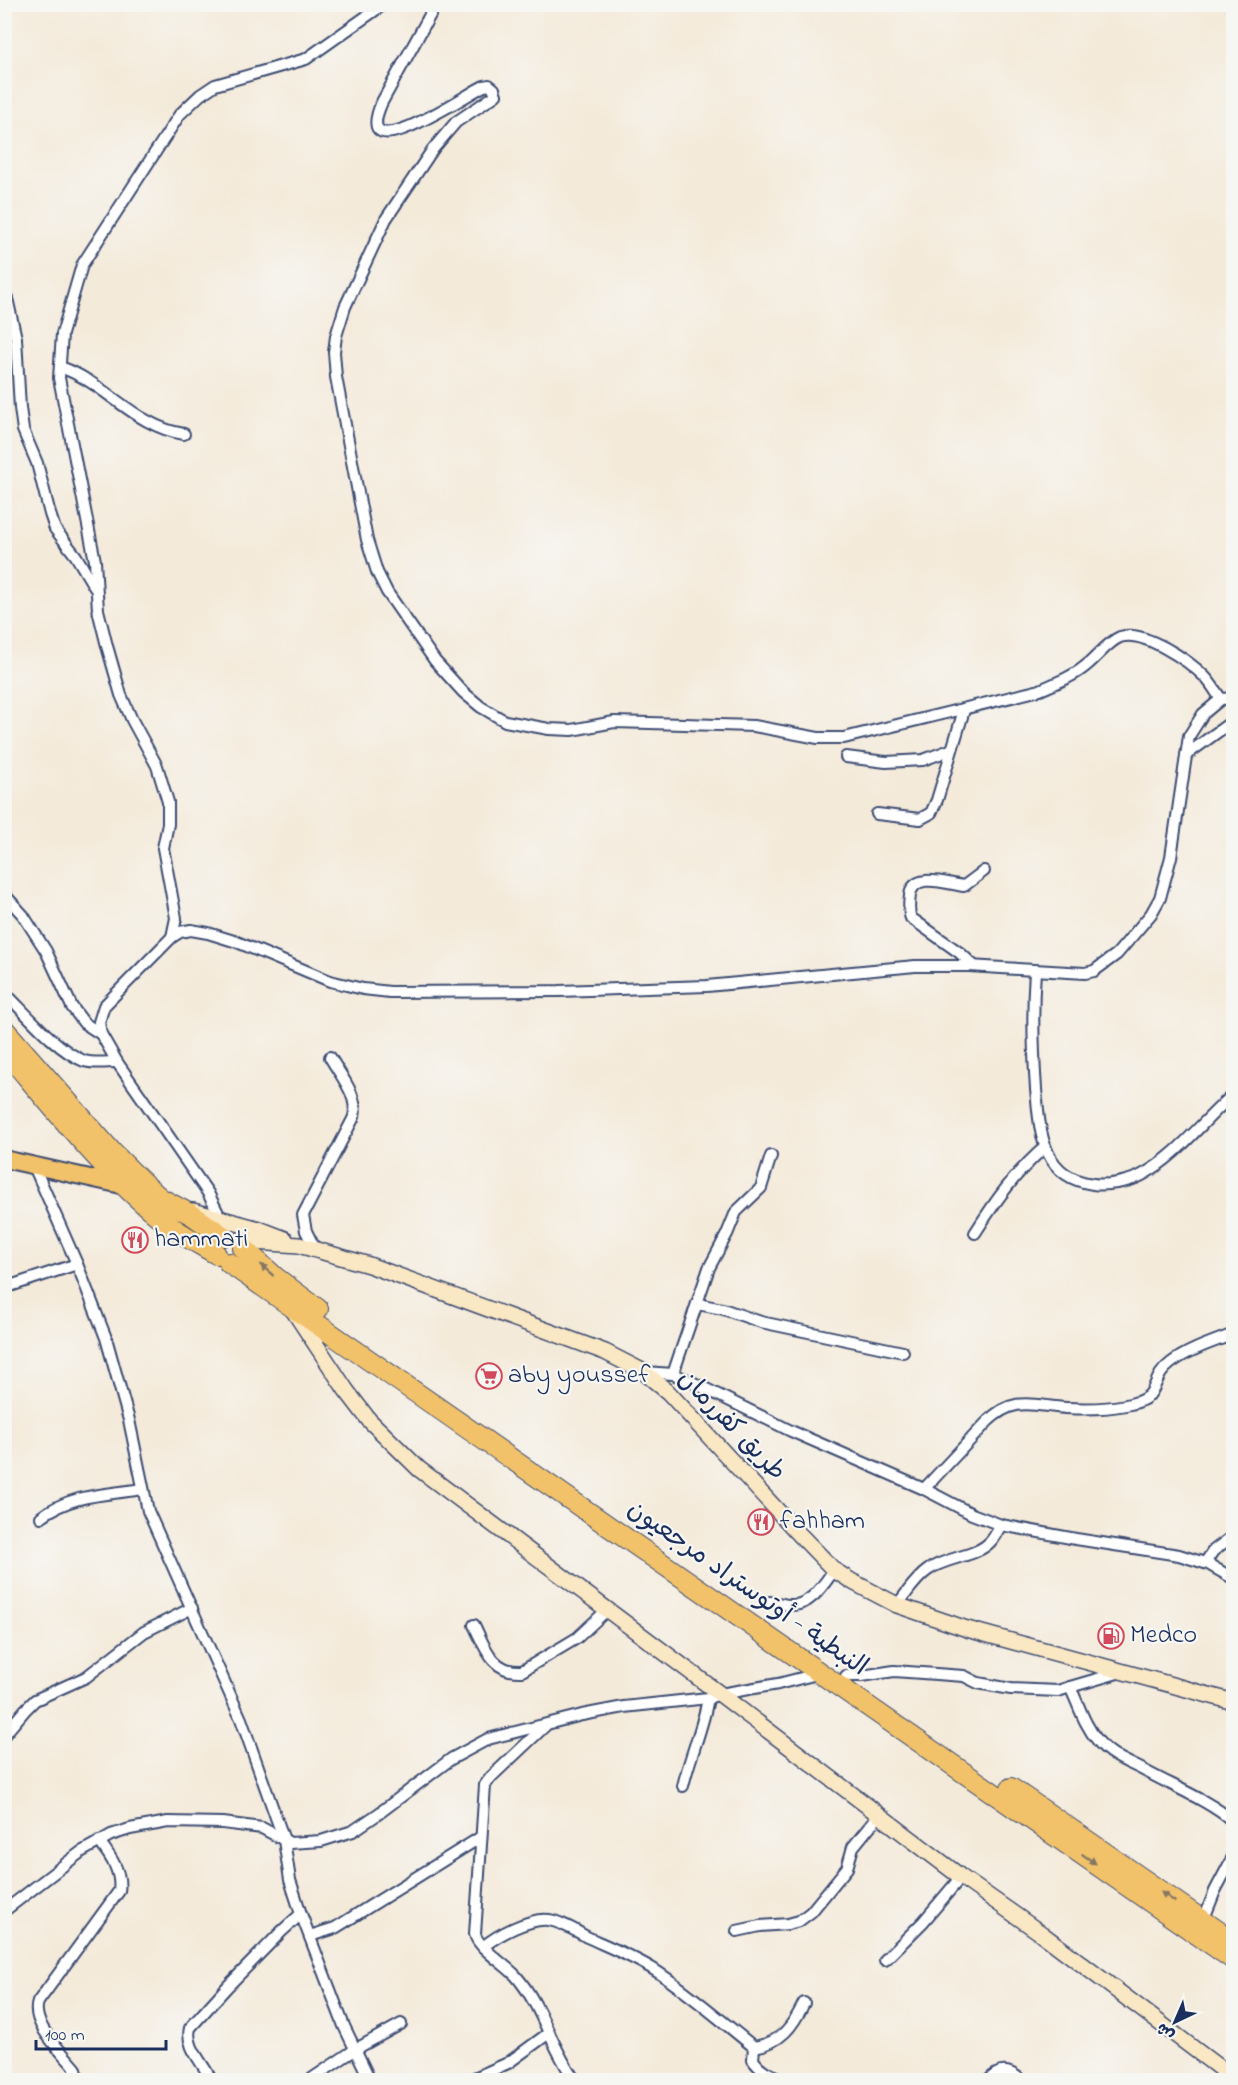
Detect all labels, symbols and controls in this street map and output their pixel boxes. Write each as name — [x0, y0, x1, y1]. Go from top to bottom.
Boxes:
place label: hammati — [154, 1221, 248, 1259]
restaurant icon: hammati — [120, 1225, 150, 1255]
one-way arrow — [260, 1264, 275, 1277]
place label: aby youssef — [508, 1357, 651, 1395]
supermarket icon: aby youssef — [474, 1361, 504, 1391]
street label: طريق كفررمان — [668, 1362, 794, 1490]
street label: النبطية - أوتوستراد مرجعيون — [619, 1491, 875, 1687]
place label: fahham — [780, 1503, 865, 1541]
restaurant icon: fahham — [746, 1507, 776, 1537]
place label: Medco — [1130, 1617, 1197, 1655]
fuel station icon: Medco — [1096, 1621, 1126, 1651]
one-way arrow — [1080, 1853, 1096, 1865]
one-way arrow — [1161, 1891, 1177, 1903]
north arrow — [1145, 1992, 1205, 2052]
scale bar — [36, 2013, 166, 2051]
text: ش — [1151, 2017, 1181, 2046]
text: 100 m — [45, 2023, 85, 2049]

